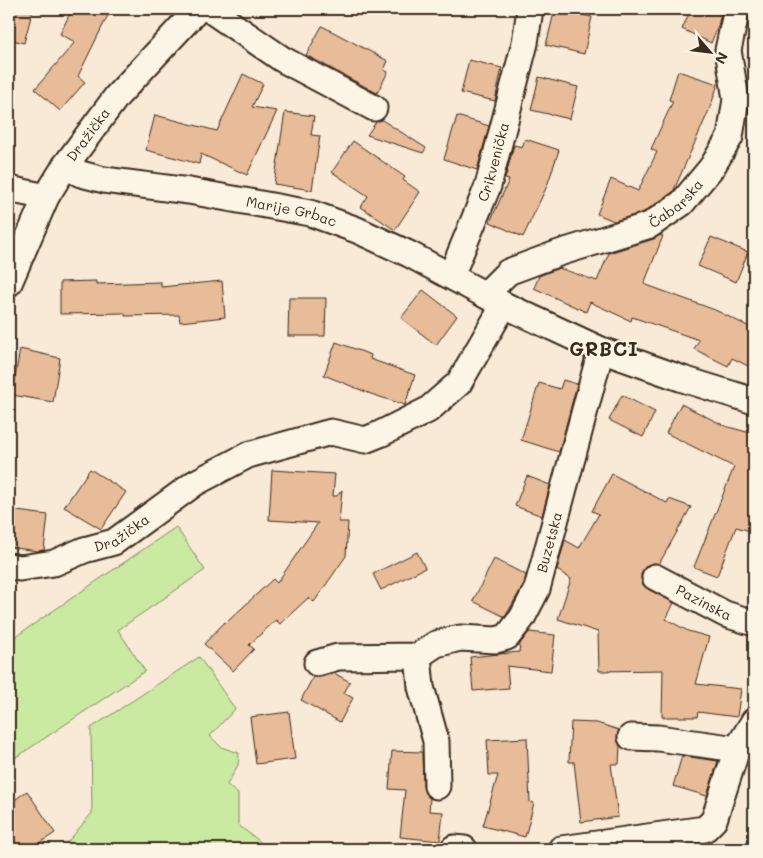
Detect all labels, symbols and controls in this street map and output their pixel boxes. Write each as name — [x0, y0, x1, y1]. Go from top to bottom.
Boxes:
north arrow — [686, 28, 736, 78]
text: N — [711, 49, 733, 67]
street label: Dražička — [62, 104, 114, 165]
street label: Crikvenička — [473, 120, 513, 204]
street label: Čabarska — [645, 175, 707, 232]
street label: Marije Grbac — [245, 192, 340, 231]
district label: GRBCI — [569, 336, 639, 361]
street label: Dražička — [92, 509, 153, 556]
street label: Buzetska — [532, 510, 566, 574]
street label: Pazinska — [673, 580, 734, 624]

